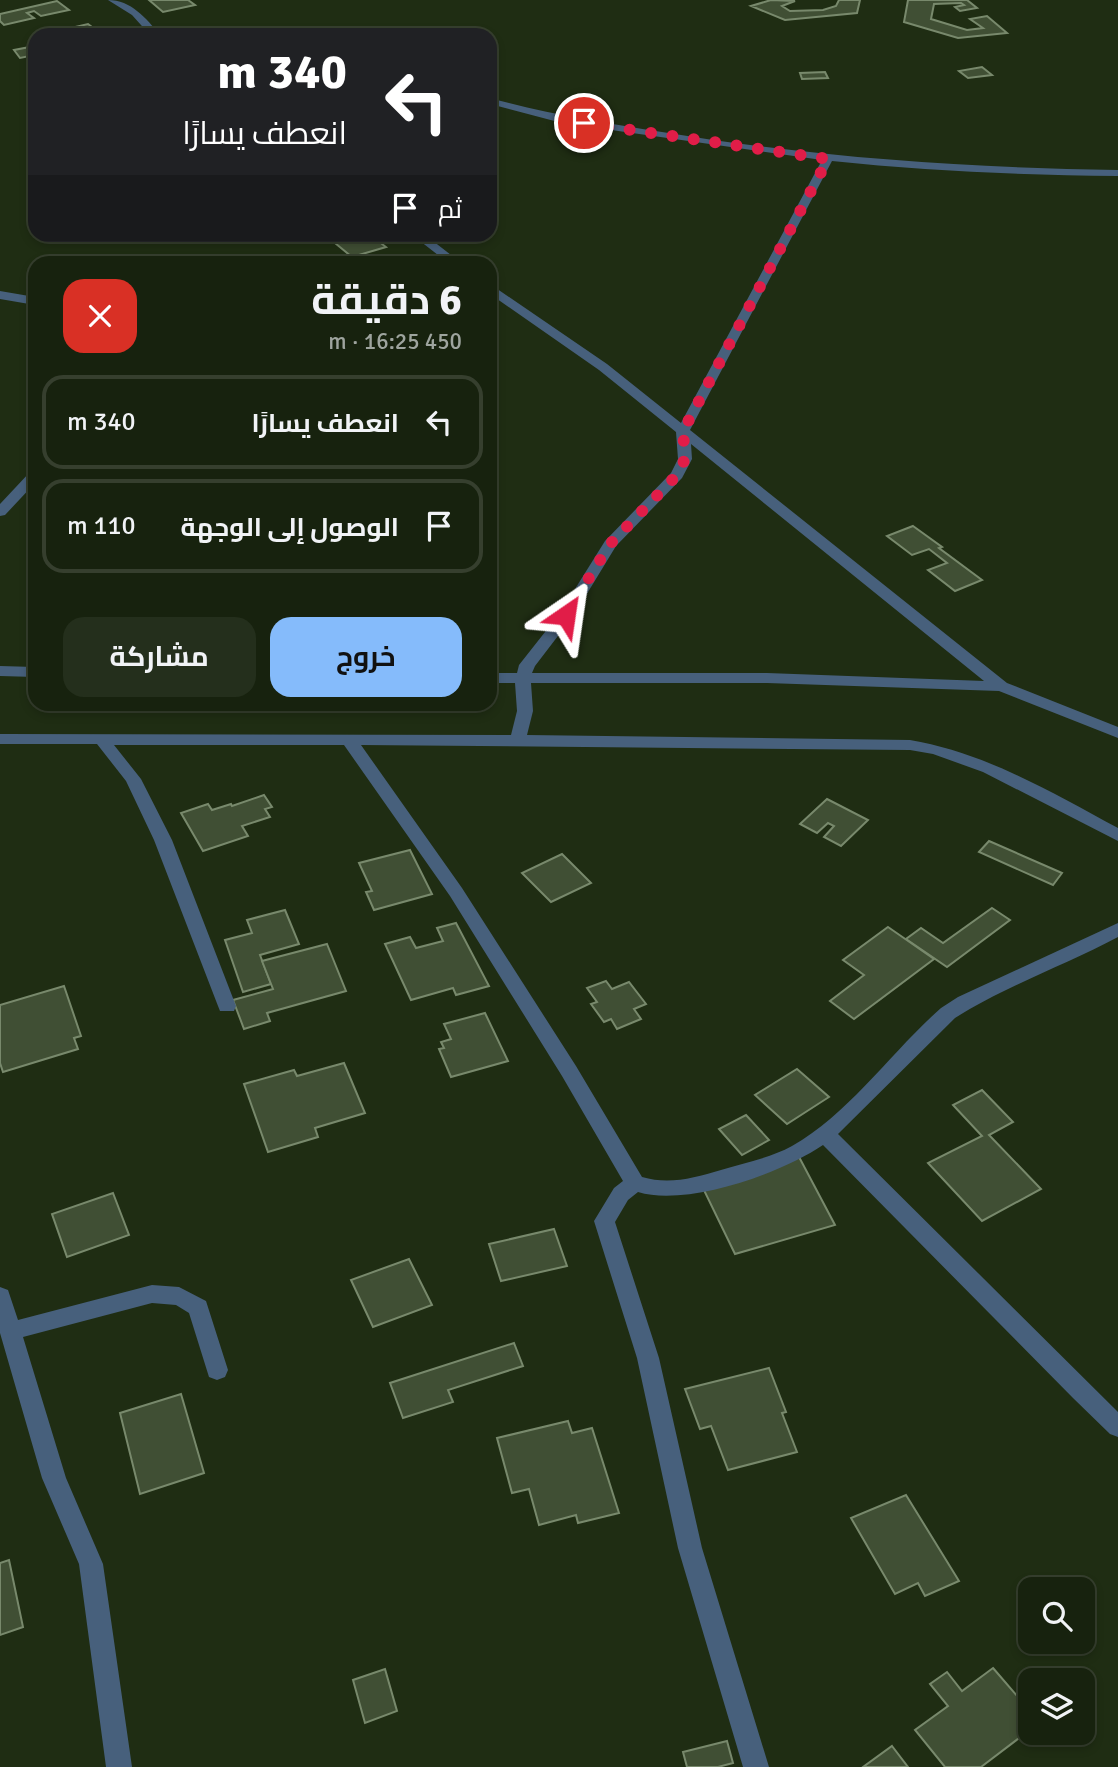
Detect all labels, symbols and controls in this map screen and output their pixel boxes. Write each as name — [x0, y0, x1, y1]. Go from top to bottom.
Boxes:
text: 340 m — [217, 42, 347, 102]
icon: left — [371, 56, 462, 147]
pin — [554, 93, 614, 153]
icon: arrive — [565, 104, 603, 142]
text: انعطف يسارًا — [182, 114, 347, 153]
icon: arrive — [386, 189, 424, 227]
text: ثم — [438, 194, 462, 226]
text: 6 دقيقة — [311, 275, 462, 326]
button: close — [63, 279, 137, 353]
text: 450 m · 16:25 — [328, 327, 462, 356]
icon: left — [420, 403, 458, 441]
text: 340 m — [67, 406, 136, 438]
text: انعطف يسارًا — [251, 408, 399, 440]
icon: arrive — [420, 507, 458, 545]
text: 110 m — [67, 510, 136, 542]
text: الوصول إلى الوجهة — [180, 512, 399, 544]
position arrow — [529, 578, 603, 652]
button: مشاركة — [63, 617, 256, 697]
button: خروج — [270, 617, 462, 697]
map controls — [1018, 1577, 1095, 1745]
button: search — [1018, 1577, 1095, 1654]
button: layers — [1018, 1668, 1095, 1745]

